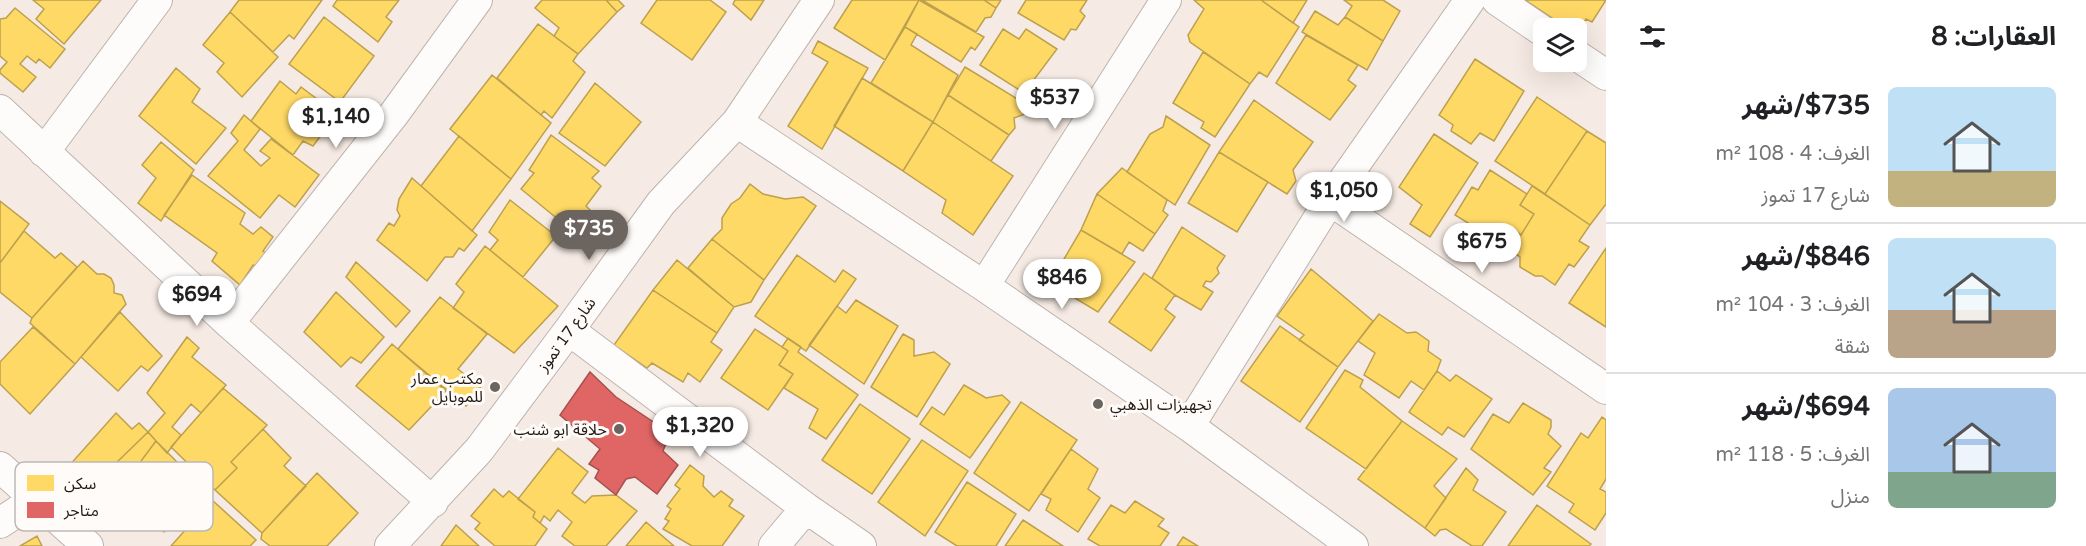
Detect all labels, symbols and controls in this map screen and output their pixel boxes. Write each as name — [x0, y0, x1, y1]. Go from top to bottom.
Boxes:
map controls — [1533, 18, 1587, 72]
button: layers — [1533, 18, 1587, 72]
icon: filters — [1636, 20, 1669, 53]
text: العقارات: 8 — [1931, 21, 2056, 52]
pin: $537 — [1019, 79, 1091, 130]
text: $537 — [1030, 86, 1080, 110]
text: $735/شهر — [1742, 90, 1870, 121]
pin: $1,140 — [287, 98, 385, 149]
text: $1,140 — [302, 105, 370, 129]
icon: home — [1936, 111, 2008, 183]
text: الغرف: 4 · 108 m² — [1715, 142, 1870, 166]
pin: $1,050 — [1295, 172, 1393, 223]
text: $1,050 — [1310, 179, 1378, 203]
text: شارع 17 تموز — [1761, 184, 1870, 208]
pin: $735 — [553, 210, 625, 261]
text: $735 — [564, 217, 614, 241]
pin: $675 — [1446, 223, 1518, 274]
text: $675 — [1457, 230, 1507, 254]
text: $846/شهر — [1742, 241, 1870, 272]
pin: $846 — [1026, 259, 1098, 310]
icon: home — [1936, 262, 2008, 334]
text: $846 — [1037, 266, 1087, 290]
pin: $694 — [161, 276, 233, 327]
text: $694 — [172, 283, 222, 307]
street label: شارع 17 تموز — [533, 293, 602, 378]
text: الغرف: 3 · 104 m² — [1715, 293, 1870, 317]
text: شقة — [1835, 335, 1870, 359]
place label: مكتب عمار للموبايل — [410, 369, 483, 407]
marker: مكتب عمار للموبايل — [488, 380, 502, 394]
text: $694/شهر — [1742, 391, 1870, 422]
place label: تجهيزات الذهبي — [1110, 395, 1212, 417]
marker: تجهيزات الذهبي — [1091, 397, 1105, 411]
pin: $1,320 — [651, 407, 749, 458]
icon: home — [1936, 412, 2008, 484]
text: $1,320 — [666, 414, 734, 438]
place label: حلاقة ابو شنب — [514, 420, 607, 440]
marker: حلاقة ابو شنب — [612, 422, 626, 436]
text: الغرف: 5 · 118 m² — [1715, 443, 1870, 467]
legend — [15, 462, 213, 531]
text: سكن — [64, 474, 96, 494]
text: منزل — [1831, 485, 1870, 509]
text: متاجر — [63, 501, 99, 521]

